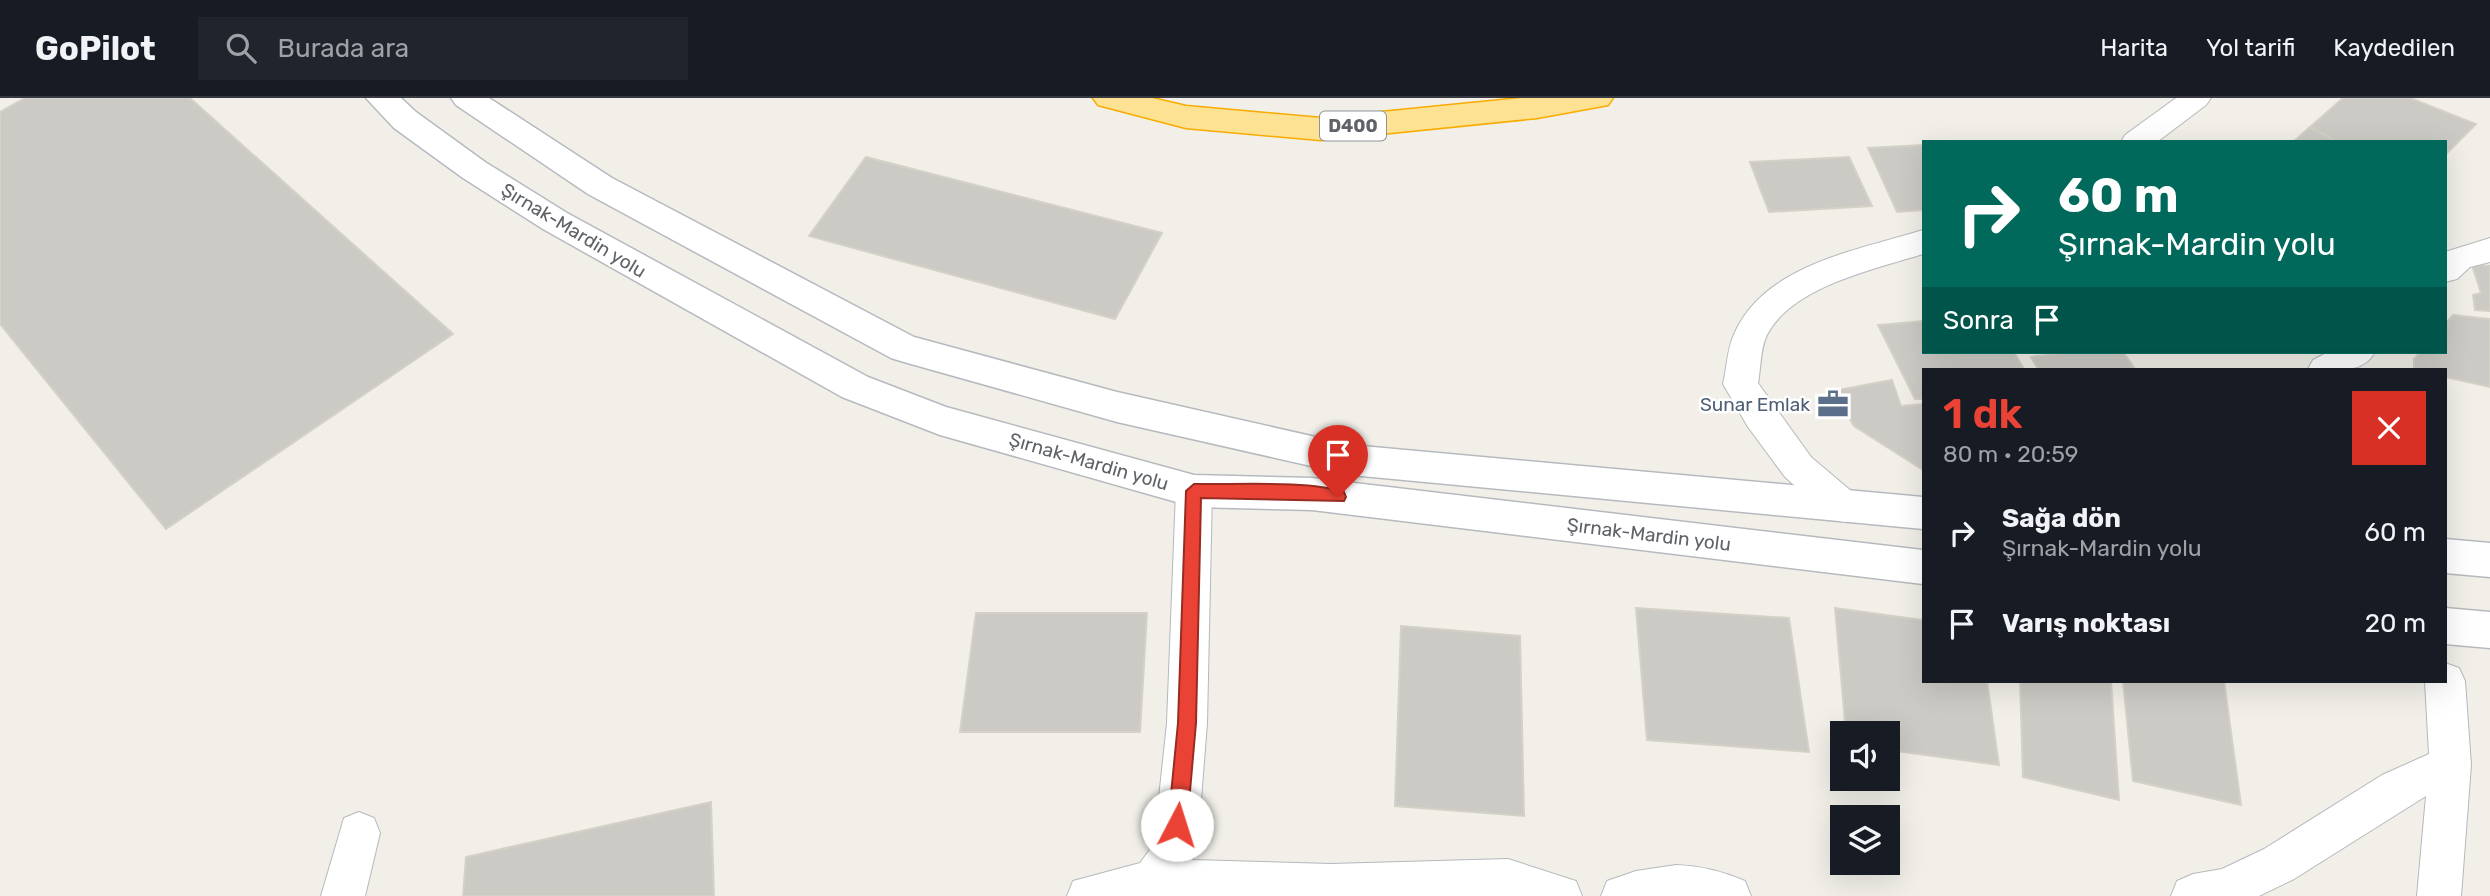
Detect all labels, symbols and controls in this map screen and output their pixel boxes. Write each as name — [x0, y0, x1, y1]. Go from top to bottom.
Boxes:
search box — [198, 17, 688, 80]
text: GoPilot — [35, 29, 156, 68]
icon: search — [222, 29, 260, 67]
text: Burada ara — [278, 33, 409, 64]
text: Harita — [2100, 34, 2168, 62]
text: Yol tarifi — [2206, 34, 2295, 62]
text: Kaydedilen — [2333, 34, 2455, 62]
road number: D400 — [1320, 111, 1386, 140]
text: 60 m — [2058, 166, 2179, 224]
icon: right — [1943, 168, 2034, 259]
street label: Şırnak-Mardin yolu — [497, 178, 650, 283]
text: Şırnak-Mardin yolu — [2058, 225, 2336, 263]
icon: arrive — [2028, 301, 2066, 339]
text: Sonra — [1943, 305, 2014, 336]
office icon: Sunar Emlak — [1816, 387, 1850, 421]
text: 1 dk — [1943, 389, 2022, 439]
button: close — [2352, 391, 2426, 465]
place label: Sunar Emlak — [1700, 393, 1810, 416]
pin — [1308, 425, 1368, 497]
street label: Şırnak-Mardin yolu — [1006, 428, 1171, 495]
icon: arrive — [1319, 436, 1357, 474]
text: 80 m · 20:59 — [1943, 440, 2078, 468]
text: Sağa dön — [2002, 503, 2121, 534]
street label: Şırnak-Mardin yolu — [1566, 513, 1732, 556]
icon: right — [1943, 514, 1981, 552]
text: 60 m — [2364, 517, 2426, 548]
text: Şırnak-Mardin yolu — [2002, 534, 2202, 562]
icon: arrive — [1943, 605, 1981, 643]
text: Varış noktası — [2002, 608, 2170, 639]
text: 20 m — [2365, 608, 2426, 639]
map controls — [1830, 721, 1900, 875]
button: sound — [1830, 721, 1900, 791]
position arrow — [1140, 788, 1214, 862]
button: layers — [1830, 805, 1900, 875]

